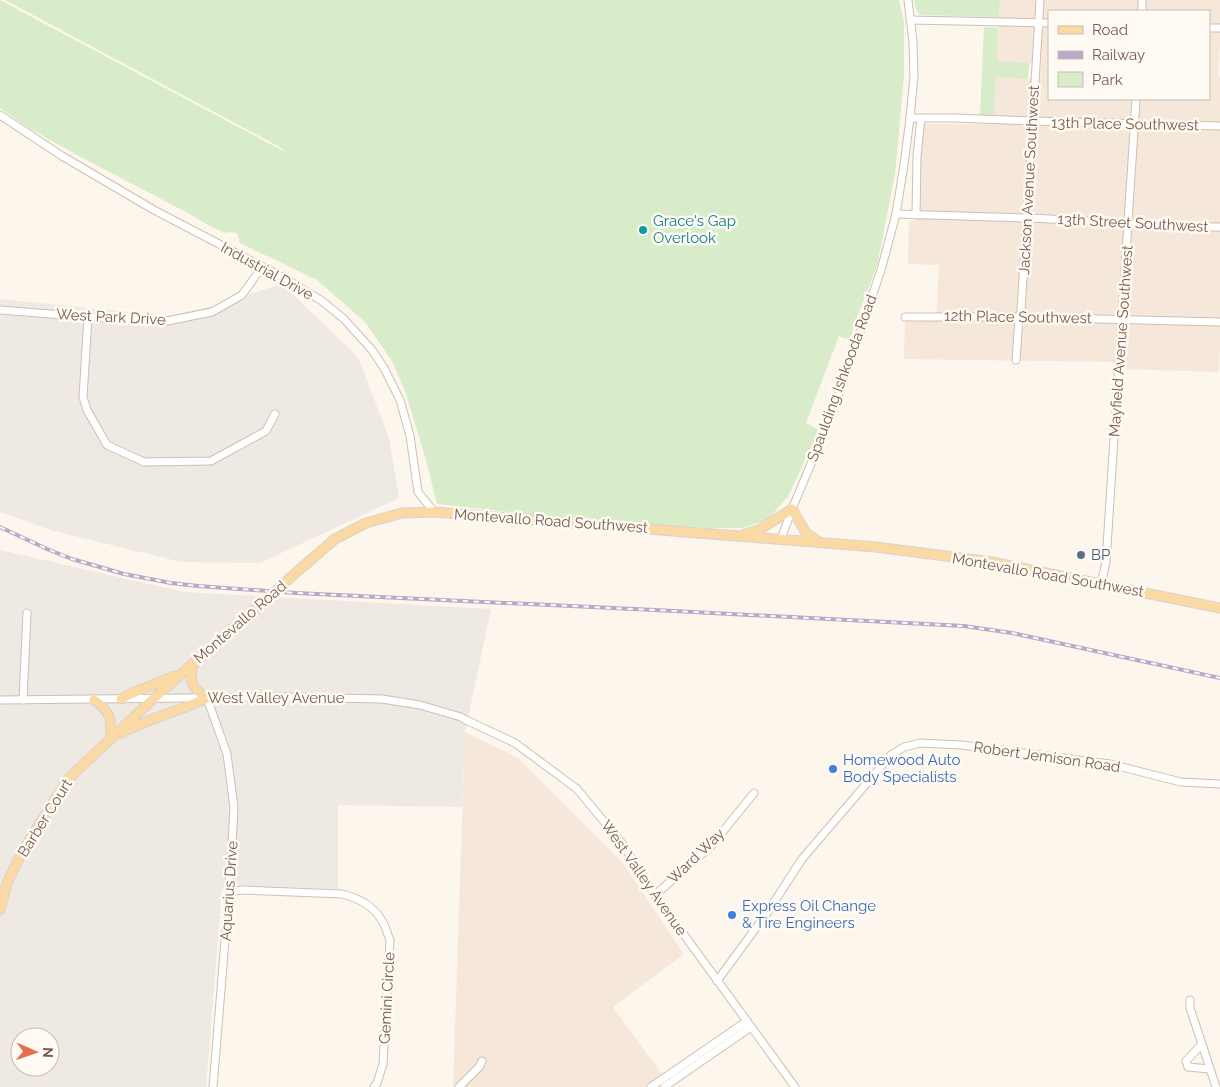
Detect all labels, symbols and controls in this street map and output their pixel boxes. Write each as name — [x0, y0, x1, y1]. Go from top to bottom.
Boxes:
legend — [1048, 10, 1210, 100]
text: Road — [1092, 21, 1128, 39]
text: Railway — [1092, 46, 1145, 64]
text: Park — [1092, 71, 1123, 89]
street label: Jackson Avenue Southwest — [1015, 85, 1043, 275]
street label: 13th Place Southwest — [1051, 114, 1199, 134]
street label: 13th Street Southwest — [1057, 210, 1209, 236]
place label: Grace's Gap Overlook — [653, 212, 736, 247]
marker: Grace's Gap Overlook — [637, 224, 649, 236]
street label: Industrial Drive — [218, 238, 317, 304]
street label: Mayfield Avenue Southwest — [1105, 244, 1137, 438]
street label: Spaulding Ishkooda Road — [803, 292, 881, 464]
street label: West Park Drive — [56, 305, 167, 329]
street label: 12th Place Southwest — [944, 307, 1092, 327]
street label: Montevallo Road Southwest — [453, 505, 649, 537]
place label: BP — [1091, 546, 1110, 564]
street label: Montevallo Road Southwest — [951, 549, 1145, 601]
marker: BP — [1075, 549, 1087, 561]
street label: Montevallo Road — [190, 577, 290, 667]
street label: West Valley Avenue — [207, 689, 345, 707]
street label: Robert Jemison Road — [973, 738, 1121, 776]
place label: Homewood Auto Body Specialists — [843, 751, 960, 786]
marker: Homewood Auto Body Specialists — [827, 763, 839, 775]
street label: Barber Court — [14, 776, 76, 860]
street label: West Valley Avenue — [597, 817, 691, 939]
street label: Ward Way — [664, 825, 728, 887]
street label: Aquarius Drive — [217, 840, 241, 942]
place label: Express Oil Change & Tire Engineers — [742, 897, 876, 932]
marker: Express Oil Change & Tire Engineers — [726, 909, 738, 921]
street label: Gemini Circle — [376, 951, 398, 1044]
north arrow — [10, 1027, 60, 1077]
text: N — [40, 1047, 56, 1058]

